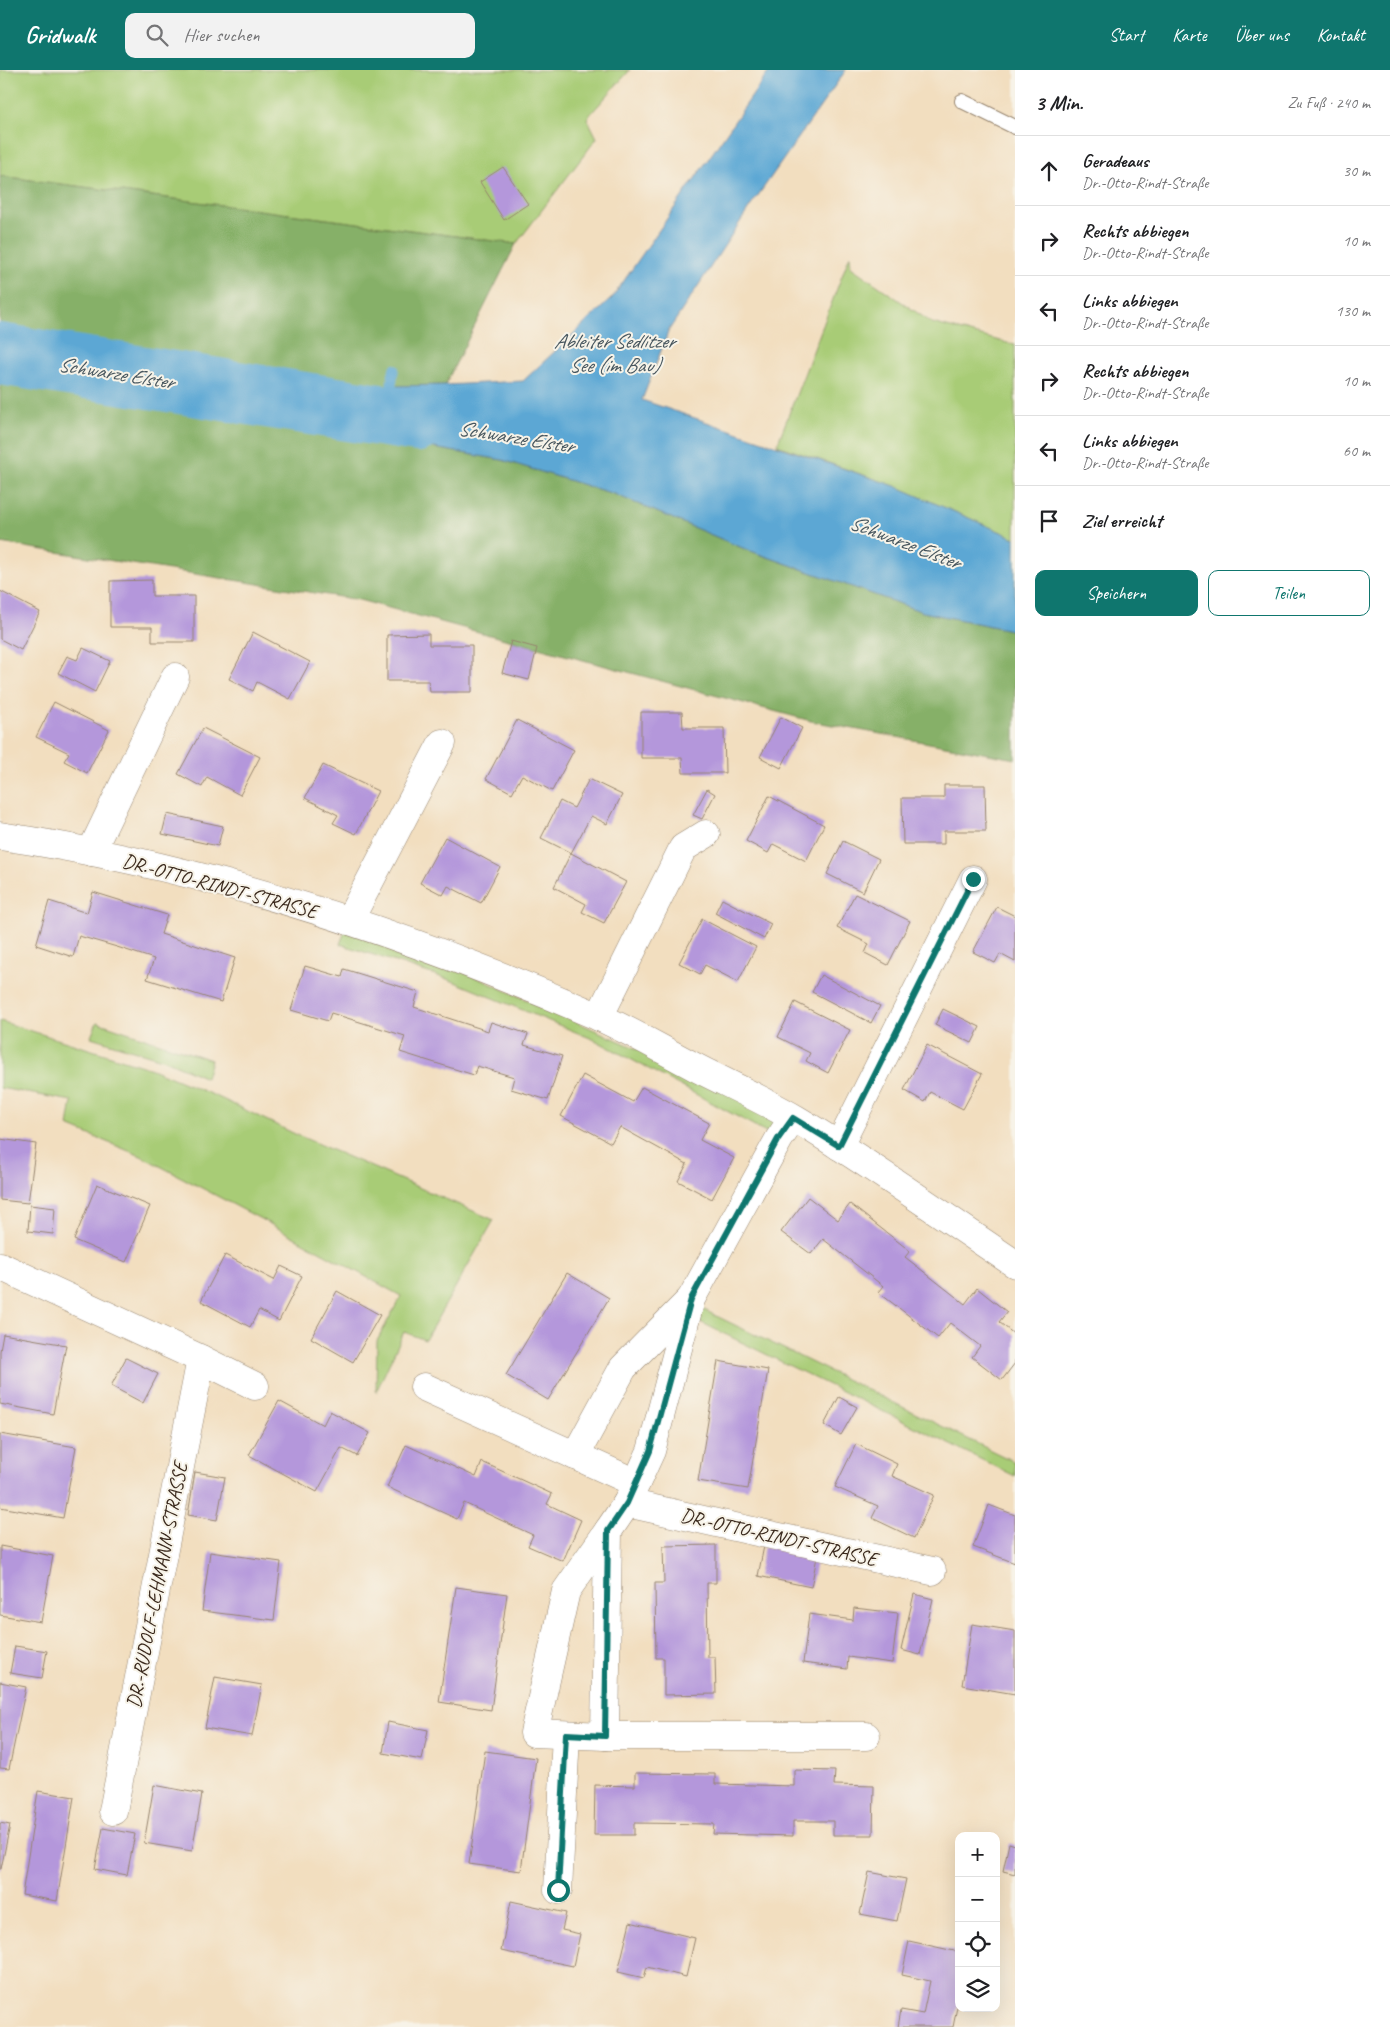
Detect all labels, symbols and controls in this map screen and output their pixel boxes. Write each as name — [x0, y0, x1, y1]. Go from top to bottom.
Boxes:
search box — [125, 13, 475, 58]
text: Gridwalk — [25, 20, 95, 50]
icon: search — [143, 21, 171, 49]
text: Hier suchen — [183, 23, 260, 47]
text: Start — [1109, 24, 1144, 46]
text: Karte — [1172, 24, 1207, 46]
text: Über uns — [1235, 24, 1289, 46]
text: Kontakt — [1317, 24, 1365, 46]
text: 3 Min. — [1035, 90, 1083, 116]
text: Zu Fuß · 240 m — [1287, 93, 1370, 113]
text: Geradeaus — [1082, 149, 1149, 173]
icon: ahead — [1035, 157, 1063, 185]
text: 30 m — [1343, 161, 1370, 181]
text: Dr.-Otto-Rindt-Straße — [1082, 173, 1209, 193]
text: Rechts abbiegen — [1082, 219, 1188, 243]
icon: right — [1035, 227, 1063, 255]
text: 10 m — [1343, 231, 1370, 251]
text: Dr.-Otto-Rindt-Straße — [1082, 243, 1209, 263]
text: Links abbiegen — [1082, 289, 1178, 313]
icon: left — [1035, 297, 1063, 325]
text: 130 m — [1336, 301, 1370, 321]
text: Dr.-Otto-Rindt-Straße — [1082, 313, 1209, 333]
water label: Ableiter Sedlitzer See (im Bau) — [554, 328, 678, 378]
water label: Schwarze Elster — [57, 351, 179, 395]
text: Rechts abbiegen — [1082, 359, 1188, 383]
icon: right — [1035, 367, 1063, 395]
text: 10 m — [1343, 371, 1370, 391]
text: Dr.-Otto-Rindt-Straße — [1082, 383, 1209, 403]
water label: Schwarze Elster — [457, 415, 579, 459]
text: Links abbiegen — [1082, 429, 1178, 453]
icon: left — [1035, 437, 1063, 465]
text: 60 m — [1343, 441, 1370, 461]
text: Dr.-Otto-Rindt-Straße — [1082, 453, 1209, 473]
icon: arrive — [1035, 507, 1063, 535]
water label: Schwarze Elster — [846, 509, 967, 576]
text: Ziel erreicht — [1082, 509, 1162, 533]
button: Speichern — [1035, 570, 1198, 616]
button: Teilen — [1208, 570, 1370, 616]
street label: DR.-OTTO-RINDT-STRASSE — [120, 848, 323, 925]
route end — [962, 868, 985, 891]
street label: DR.-RUDOLF-LEHMANN-STRASSE — [121, 1457, 194, 1710]
street label: DR.-OTTO-RINDT-STRASSE — [678, 1502, 882, 1572]
map controls — [955, 1832, 1000, 2012]
button: + — [955, 1832, 1000, 1877]
button: − — [955, 1877, 1000, 1922]
route start — [547, 1879, 570, 1902]
button: locate — [955, 1922, 1000, 1967]
button: layers — [955, 1967, 1000, 2012]

